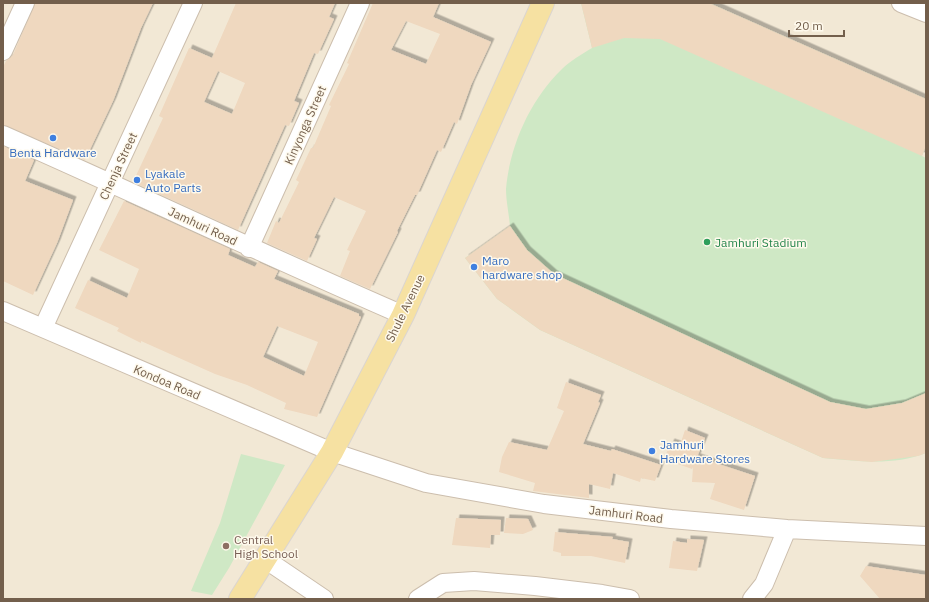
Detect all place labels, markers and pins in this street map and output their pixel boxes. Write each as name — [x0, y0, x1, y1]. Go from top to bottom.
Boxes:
marker: Benta Hardware — [48, 133, 58, 143]
place label: Benta Hardware — [9, 145, 97, 160]
place label: Lyakale Auto Parts — [145, 166, 201, 195]
marker: Lyakale Auto Parts — [132, 175, 142, 185]
place label: Jamhuri Stadium — [715, 235, 807, 250]
marker: Jamhuri Stadium — [702, 237, 712, 247]
place label: Maro hardware shop — [482, 253, 562, 282]
marker: Maro hardware shop — [469, 262, 479, 272]
place label: Jamhuri Hardware Stores — [660, 437, 750, 466]
marker: Jamhuri Hardware Stores — [647, 446, 657, 456]
place label: Central High School — [234, 532, 298, 561]
marker: Central High School — [221, 541, 231, 551]

